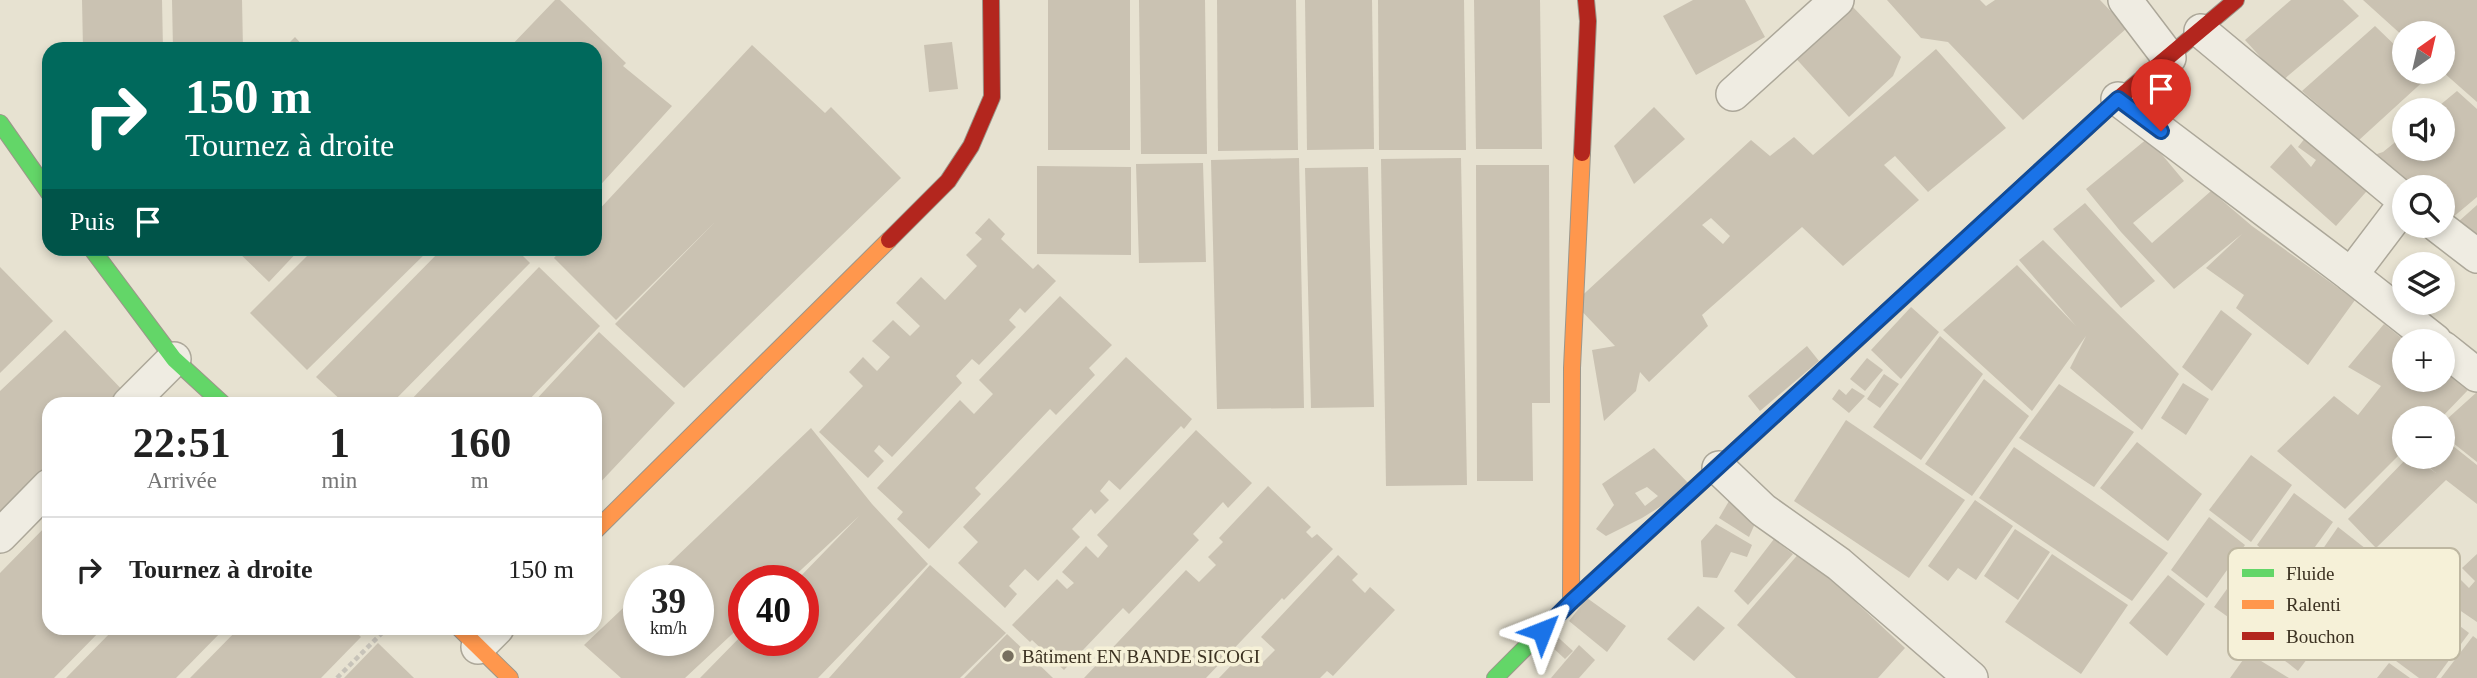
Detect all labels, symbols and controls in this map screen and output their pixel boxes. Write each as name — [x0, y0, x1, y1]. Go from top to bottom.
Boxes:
north arrow — [2392, 21, 2455, 84]
map controls — [2392, 21, 2455, 469]
pin — [2131, 59, 2191, 131]
text: 150 m — [185, 69, 312, 124]
icon: right — [70, 70, 161, 161]
icon: arrive — [2142, 70, 2180, 108]
button: sound — [2392, 98, 2455, 161]
text: Tournez à droite — [185, 127, 394, 163]
button: search — [2392, 175, 2455, 238]
icon: arrive — [129, 203, 167, 241]
text: Puis — [70, 207, 115, 236]
button: layers — [2392, 252, 2455, 315]
button: + — [2392, 329, 2455, 392]
button: − — [2392, 406, 2455, 469]
text: 22:51 — [133, 420, 231, 466]
text: 1 — [329, 420, 350, 466]
text: 160 — [448, 420, 511, 466]
text: Arrivée — [147, 468, 217, 493]
text: min — [322, 468, 357, 493]
text: m — [471, 468, 489, 493]
legend — [2228, 548, 2460, 660]
icon: right — [70, 551, 108, 589]
text: Tournez à droite — [129, 555, 312, 584]
text: 150 m — [508, 555, 574, 584]
text: Fluide — [2286, 563, 2335, 584]
speed limit sign: 40 — [728, 565, 819, 656]
text: 39 — [651, 582, 686, 621]
position arrow — [1505, 594, 1579, 668]
text: Ralenti — [2286, 594, 2341, 615]
text: km/h — [650, 618, 687, 638]
text: Bouchon — [2286, 626, 2355, 647]
place label: Bâtiment EN BANDE SICOGI — [1022, 646, 1260, 667]
marker: Bâtiment EN BANDE SICOGI — [1000, 648, 1016, 664]

